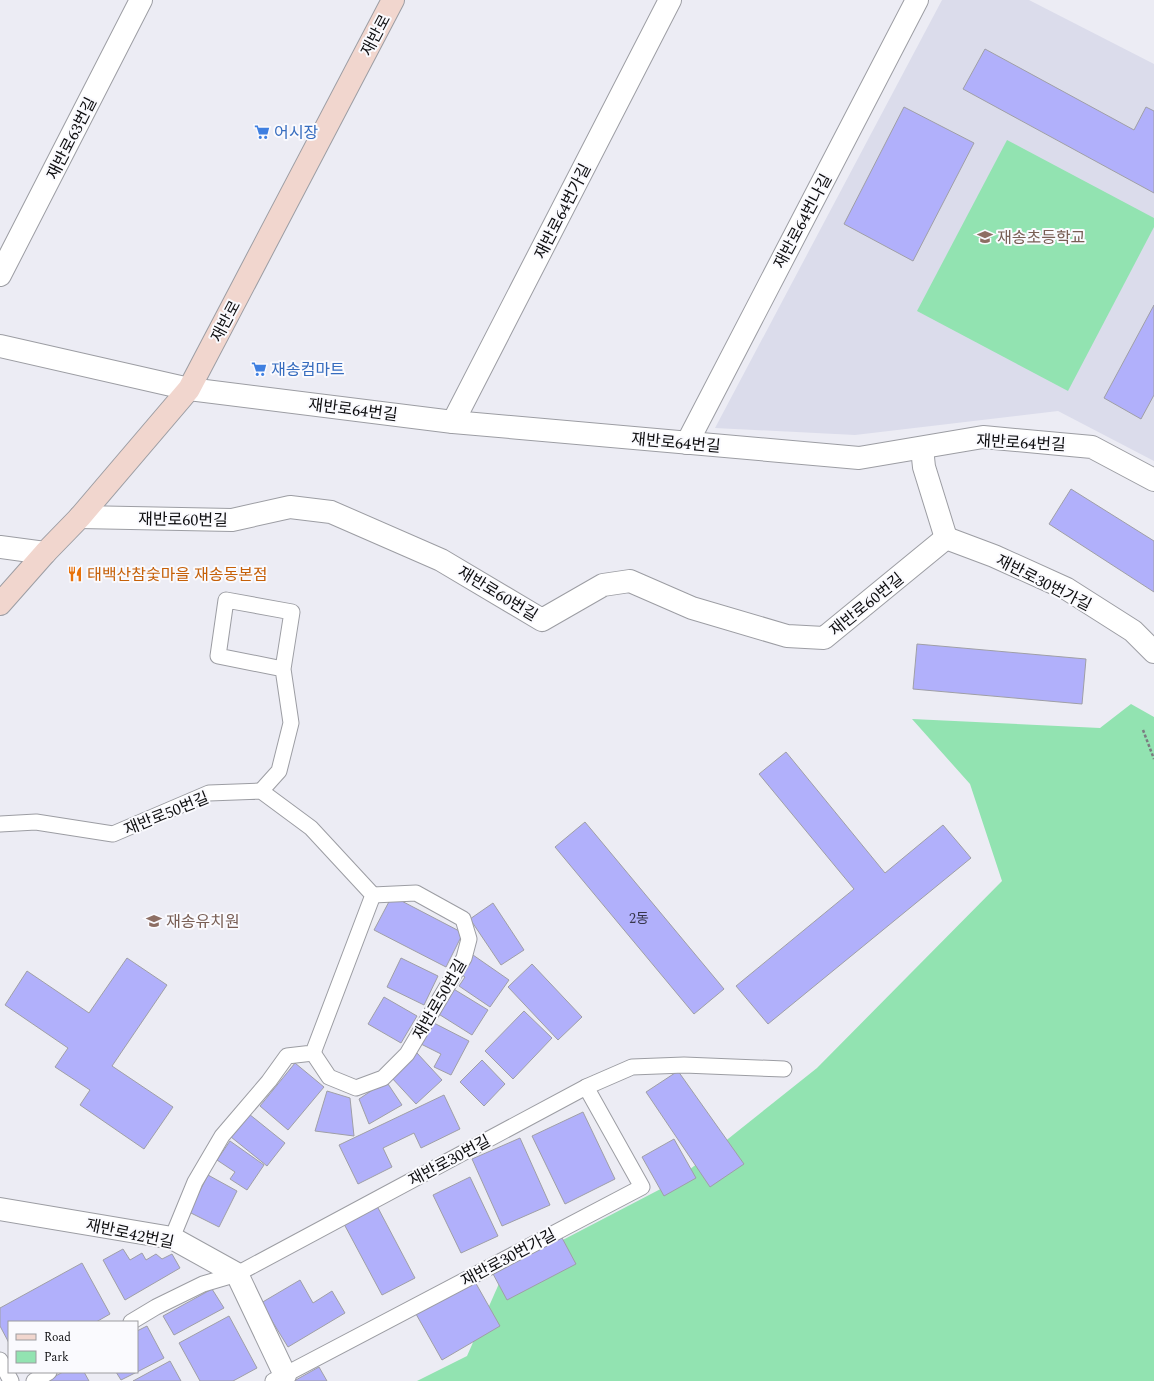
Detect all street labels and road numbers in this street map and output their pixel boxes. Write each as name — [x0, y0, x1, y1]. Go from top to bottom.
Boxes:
street label: 재반로 — [355, 10, 397, 61]
street label: 재반로63번길 — [41, 93, 103, 184]
street label: 재반로64번가길 — [529, 160, 597, 263]
street label: 재반로64번나길 — [768, 170, 838, 273]
street label: 재반로 — [205, 296, 247, 347]
street label: 재반로64번길 — [307, 393, 399, 427]
street label: 재반로64번길 — [630, 427, 722, 459]
street label: 재반로64번길 — [976, 429, 1066, 457]
street label: 재반로60번길 — [138, 507, 228, 533]
street label: 재반로30번가길 — [992, 549, 1095, 617]
street label: 재반로60번길 — [453, 560, 542, 627]
street label: 재반로60번길 — [824, 567, 909, 642]
street label: 재반로50번길 — [120, 786, 212, 842]
street label: 재반로50번길 — [407, 955, 473, 1044]
street label: 재반로30번길 — [404, 1129, 495, 1193]
street label: 재반로42번길 — [83, 1213, 176, 1255]
street label: 재반로30번가길 — [457, 1223, 560, 1293]

